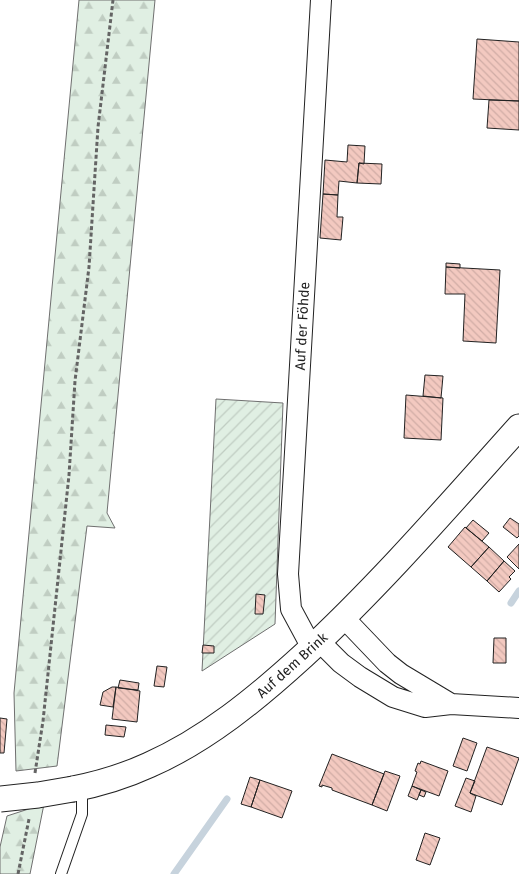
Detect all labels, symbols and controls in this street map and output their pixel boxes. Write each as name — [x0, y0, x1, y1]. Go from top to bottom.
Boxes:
street label: Auf der Föhde — [292, 281, 313, 371]
street label: Auf dem Brink — [253, 629, 332, 702]

